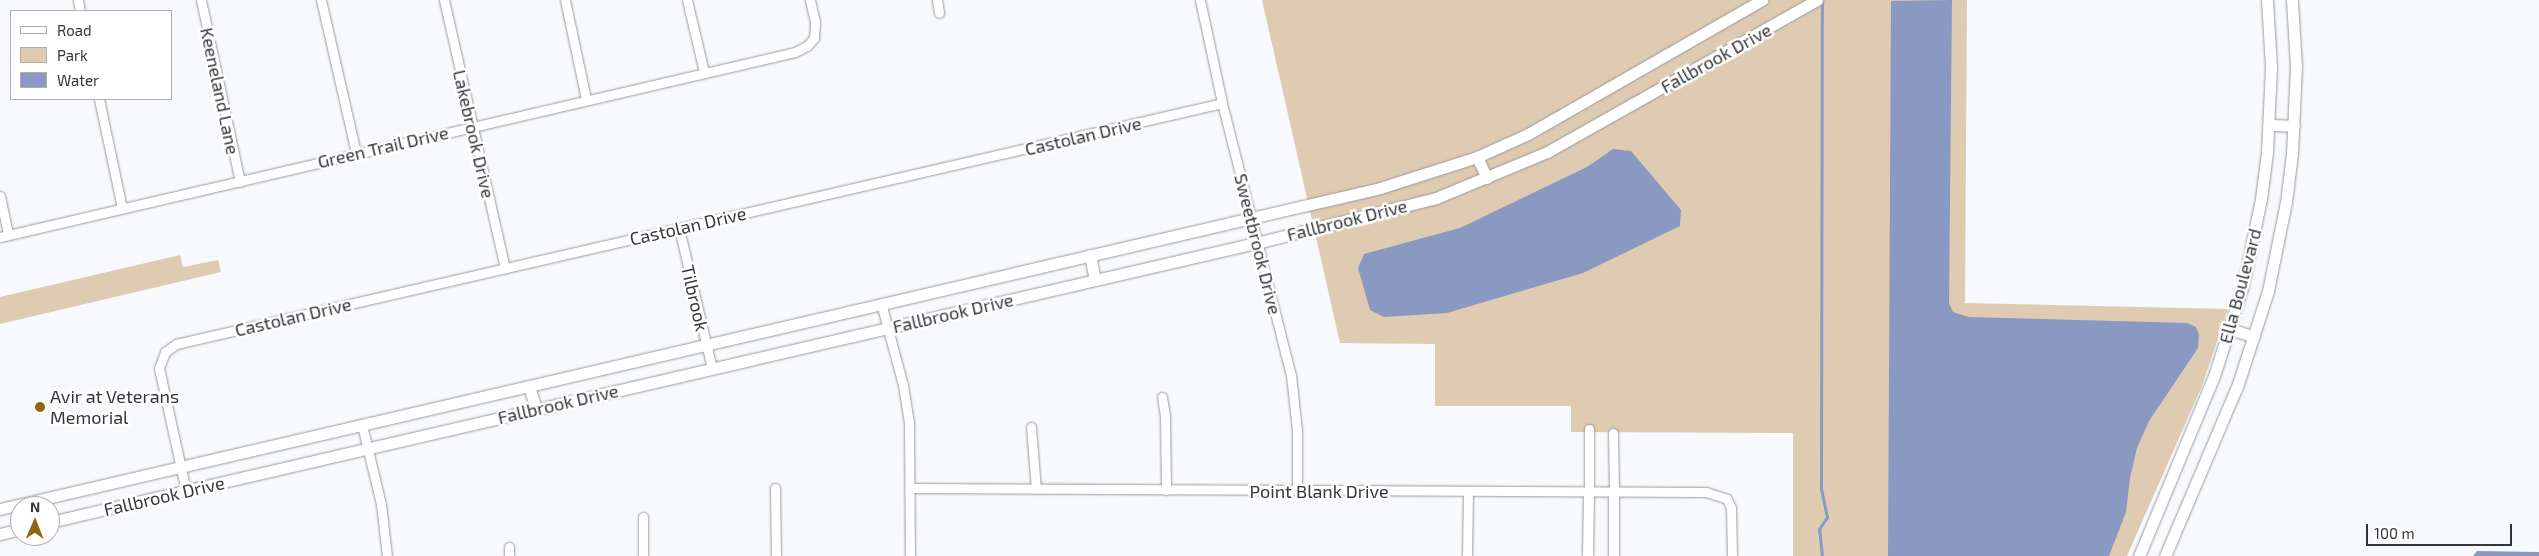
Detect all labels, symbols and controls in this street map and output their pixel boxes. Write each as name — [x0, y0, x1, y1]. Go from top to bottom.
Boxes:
legend — [10, 10, 172, 100]
street label: Fallbrook Drive — [1657, 19, 1775, 97]
text: Road — [57, 21, 92, 39]
street label: Keeneland Lane — [196, 26, 244, 156]
text: Park — [57, 46, 88, 64]
street label: Lakebrook Drive — [449, 68, 499, 200]
text: Water — [57, 71, 99, 89]
street label: Castolan Drive — [1023, 112, 1143, 160]
street label: Green Trail Drive — [315, 121, 451, 173]
street label: Sweetbrook Drive — [1230, 171, 1286, 317]
street label: Fallbrook Drive — [1284, 195, 1410, 245]
street label: Castolan Drive — [628, 202, 748, 250]
street label: Ella Boulevard — [2214, 226, 2266, 346]
street label: Tilbrook — [677, 263, 713, 333]
street label: Fallbrook Drive — [890, 289, 1016, 337]
street label: Castolan Drive — [233, 293, 353, 341]
street label: Fallbrook Drive — [495, 380, 621, 428]
place label: Avir at Veterans Memorial — [50, 386, 180, 428]
marker: Avir at Veterans Memorial — [34, 401, 46, 413]
street label: Fallbrook Drive — [101, 472, 227, 520]
street label: Point Blank Drive — [1249, 480, 1389, 502]
north arrow — [10, 496, 60, 546]
text: N — [30, 498, 40, 515]
scale bar — [2369, 514, 2515, 546]
text: 100 m — [2374, 524, 2415, 542]

